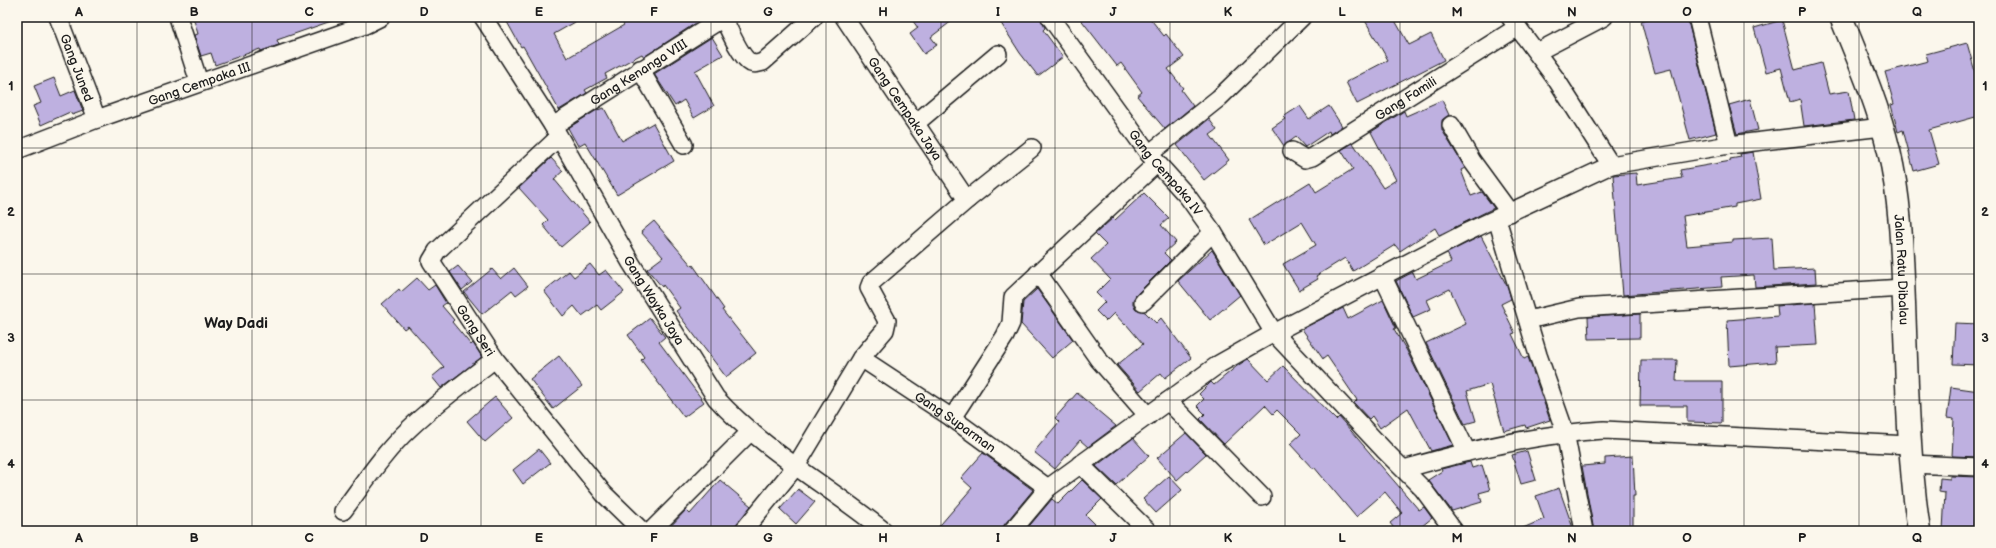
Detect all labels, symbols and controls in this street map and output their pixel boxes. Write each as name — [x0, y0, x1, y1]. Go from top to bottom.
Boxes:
text: A — [74, 4, 83, 20]
text: B — [189, 4, 199, 20]
text: C — [304, 4, 314, 20]
text: D — [419, 4, 429, 20]
text: E — [535, 4, 544, 20]
text: F — [650, 4, 658, 20]
text: G — [763, 4, 773, 20]
text: H — [878, 4, 888, 20]
text: I — [996, 4, 1000, 20]
text: J — [1109, 4, 1117, 20]
text: K — [1224, 4, 1233, 20]
text: L — [1338, 4, 1346, 20]
text: M — [1451, 4, 1463, 20]
text: N — [1567, 4, 1577, 20]
text: O — [1682, 4, 1692, 20]
text: P — [1798, 4, 1807, 20]
text: Q — [1912, 4, 1922, 20]
street label: Gang Juned — [56, 32, 97, 104]
street label: Gang Kenanga VIII — [587, 36, 690, 109]
street label: Gang Cempaka Jaya — [864, 54, 945, 164]
street label: Gang Cempaka III — [146, 59, 253, 109]
street label: Gang Famili — [1372, 73, 1440, 124]
text: 1 — [8, 78, 14, 94]
text: 1 — [1982, 78, 1988, 94]
street label: Gang Cempaka IV — [1125, 127, 1206, 219]
text: 2 — [7, 204, 15, 220]
text: 2 — [1981, 204, 1989, 220]
street label: Jalan Ratu Dibalau — [1890, 214, 1912, 325]
street label: Gang Wayka Jaya — [620, 253, 688, 348]
street label: Gang Seri — [452, 302, 498, 359]
district label: Way Dadi — [204, 314, 268, 333]
text: 3 — [7, 330, 15, 346]
text: 3 — [1981, 330, 1989, 346]
street label: Gang Suparman — [911, 389, 999, 456]
text: 4 — [7, 456, 15, 472]
text: 4 — [1981, 456, 1989, 472]
text: A — [74, 530, 83, 546]
text: B — [189, 530, 199, 546]
text: C — [304, 530, 314, 546]
text: D — [419, 530, 429, 546]
text: E — [535, 530, 544, 546]
text: F — [650, 530, 658, 546]
text: G — [763, 530, 773, 546]
text: H — [878, 530, 888, 546]
text: I — [996, 530, 1000, 546]
text: J — [1109, 530, 1117, 546]
text: K — [1224, 530, 1233, 546]
text: L — [1338, 530, 1346, 546]
text: M — [1451, 530, 1463, 546]
text: N — [1567, 530, 1577, 546]
text: O — [1682, 530, 1692, 546]
text: P — [1798, 530, 1807, 546]
text: Q — [1912, 530, 1922, 546]

